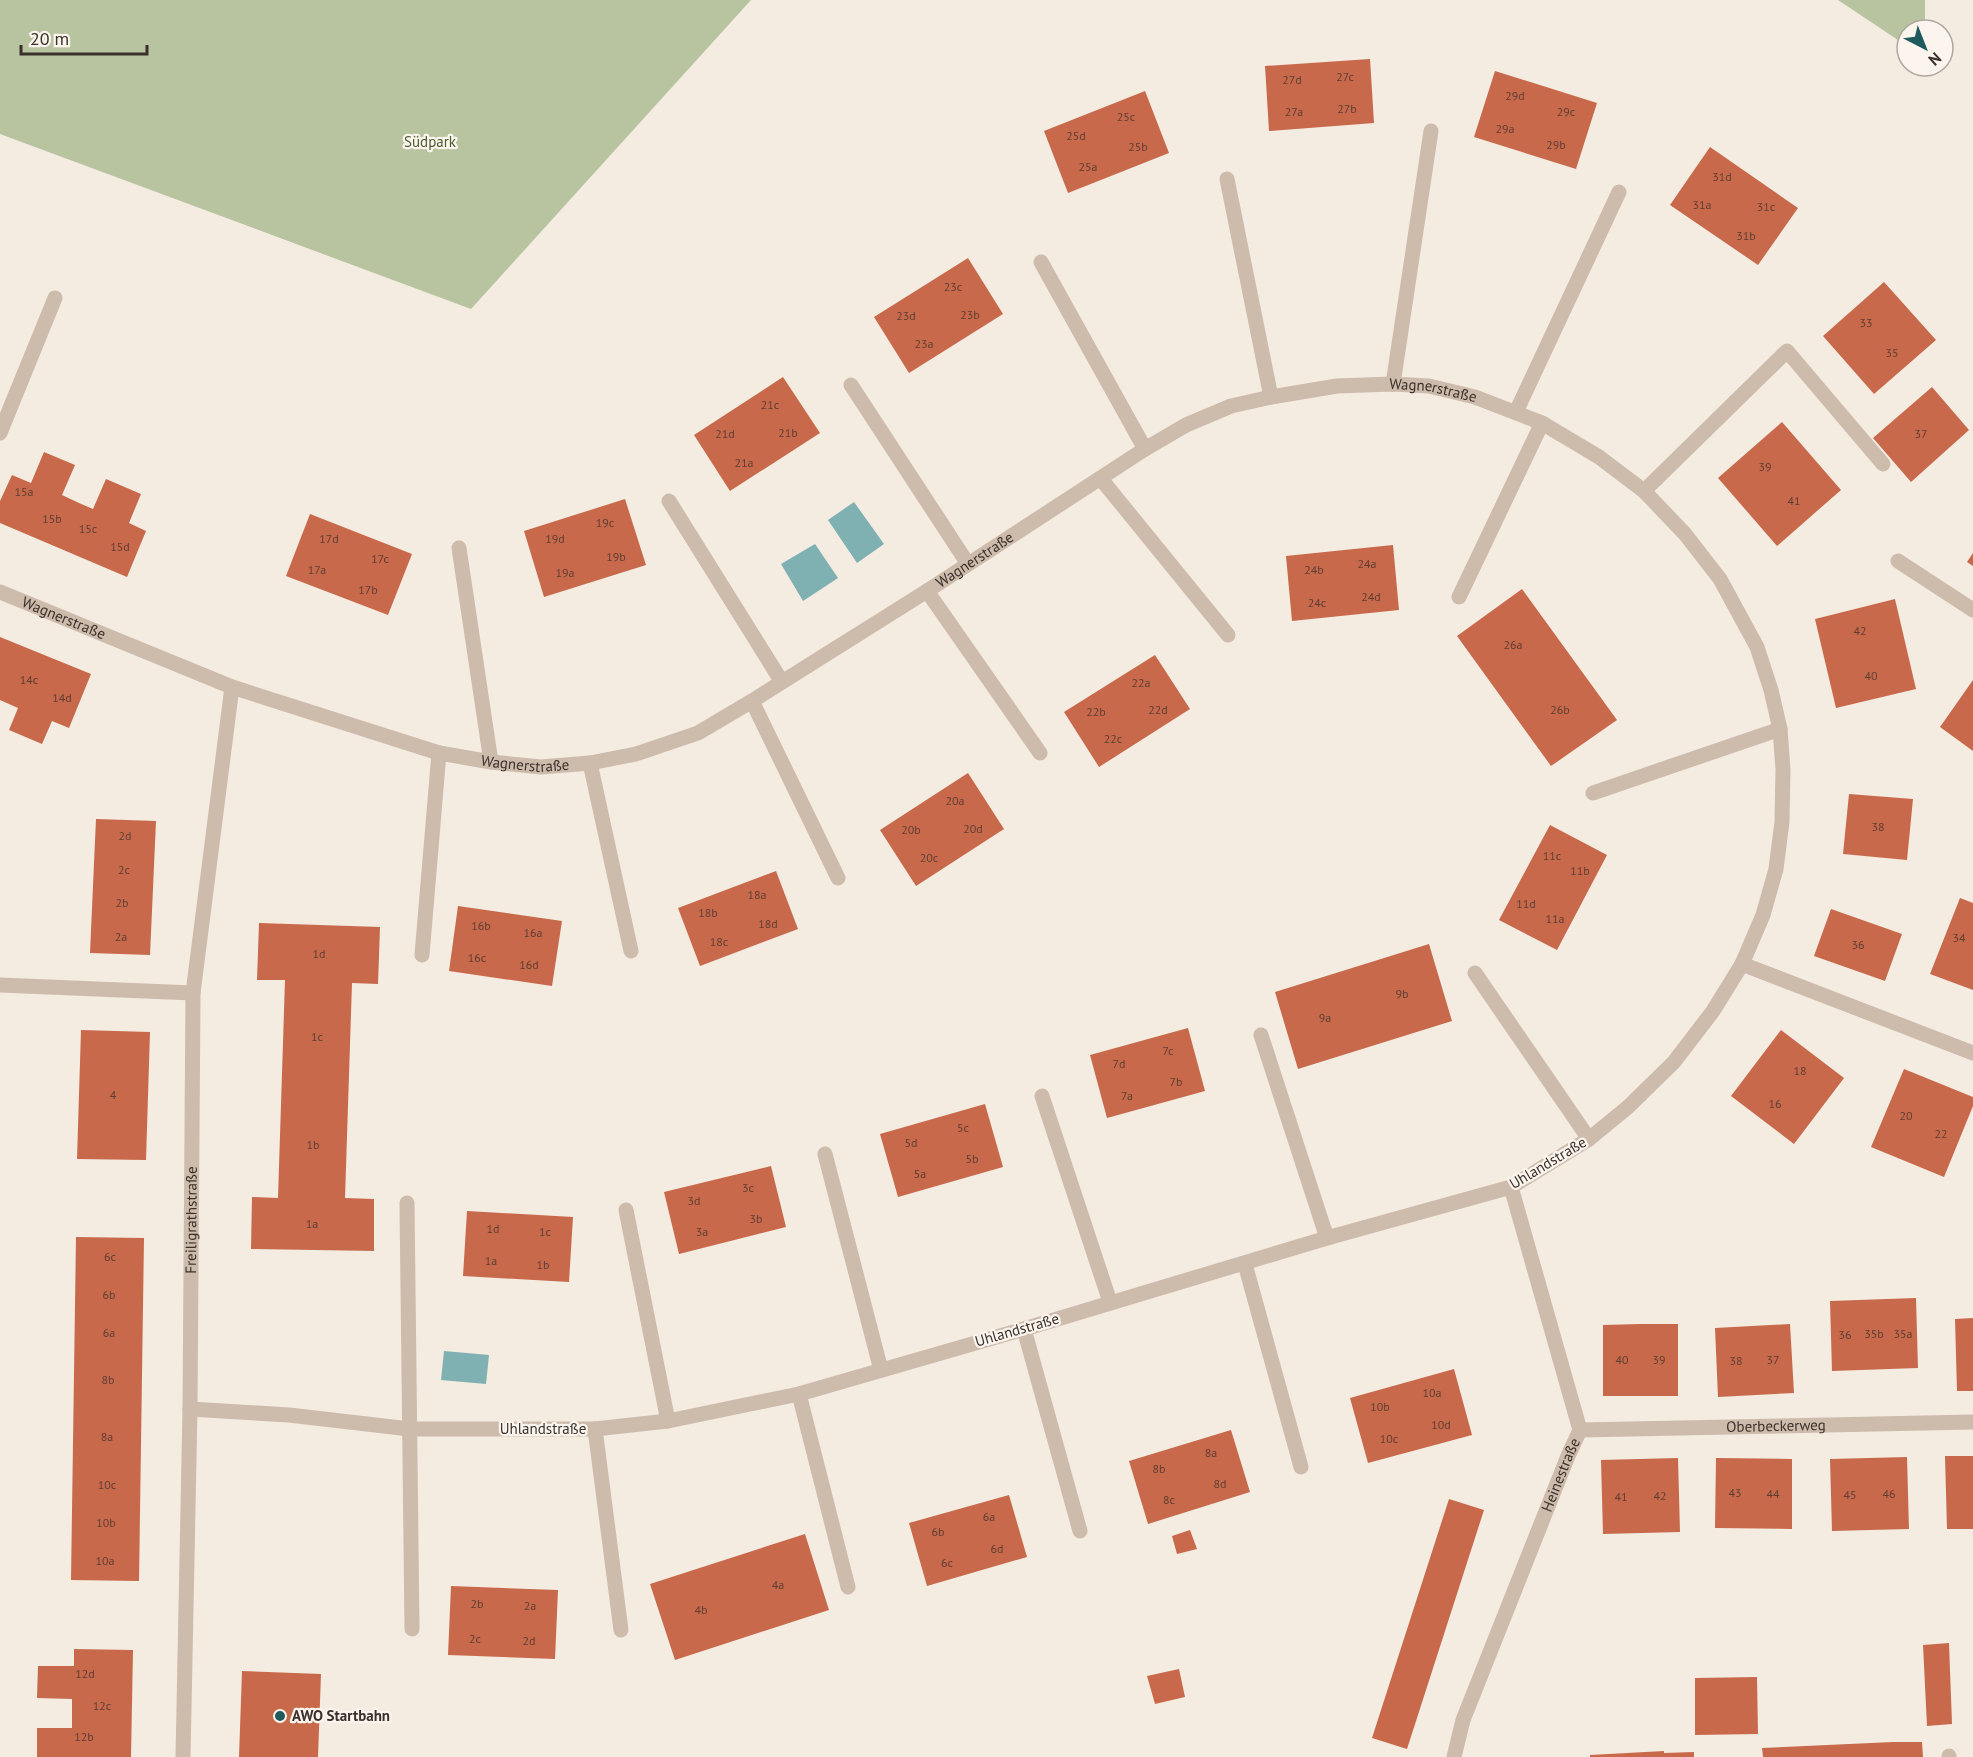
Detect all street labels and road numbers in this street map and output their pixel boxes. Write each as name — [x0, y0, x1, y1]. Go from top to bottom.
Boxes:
street label: Wagnerstraße — [1389, 374, 1479, 406]
street label: Wagnerstraße — [932, 527, 1017, 592]
street label: Wagnerstraße — [19, 592, 109, 643]
street label: Wagnerstraße — [479, 750, 570, 776]
street label: Uhlandstraße — [1506, 1132, 1590, 1193]
street label: Freiligrathstraße — [181, 1166, 201, 1274]
street label: Uhlandstraße — [973, 1308, 1061, 1351]
street label: Oberbeckerweg — [1726, 1415, 1826, 1436]
street label: Uhlandstraße — [500, 1419, 586, 1438]
street label: Heinestraße — [1537, 1435, 1584, 1514]

